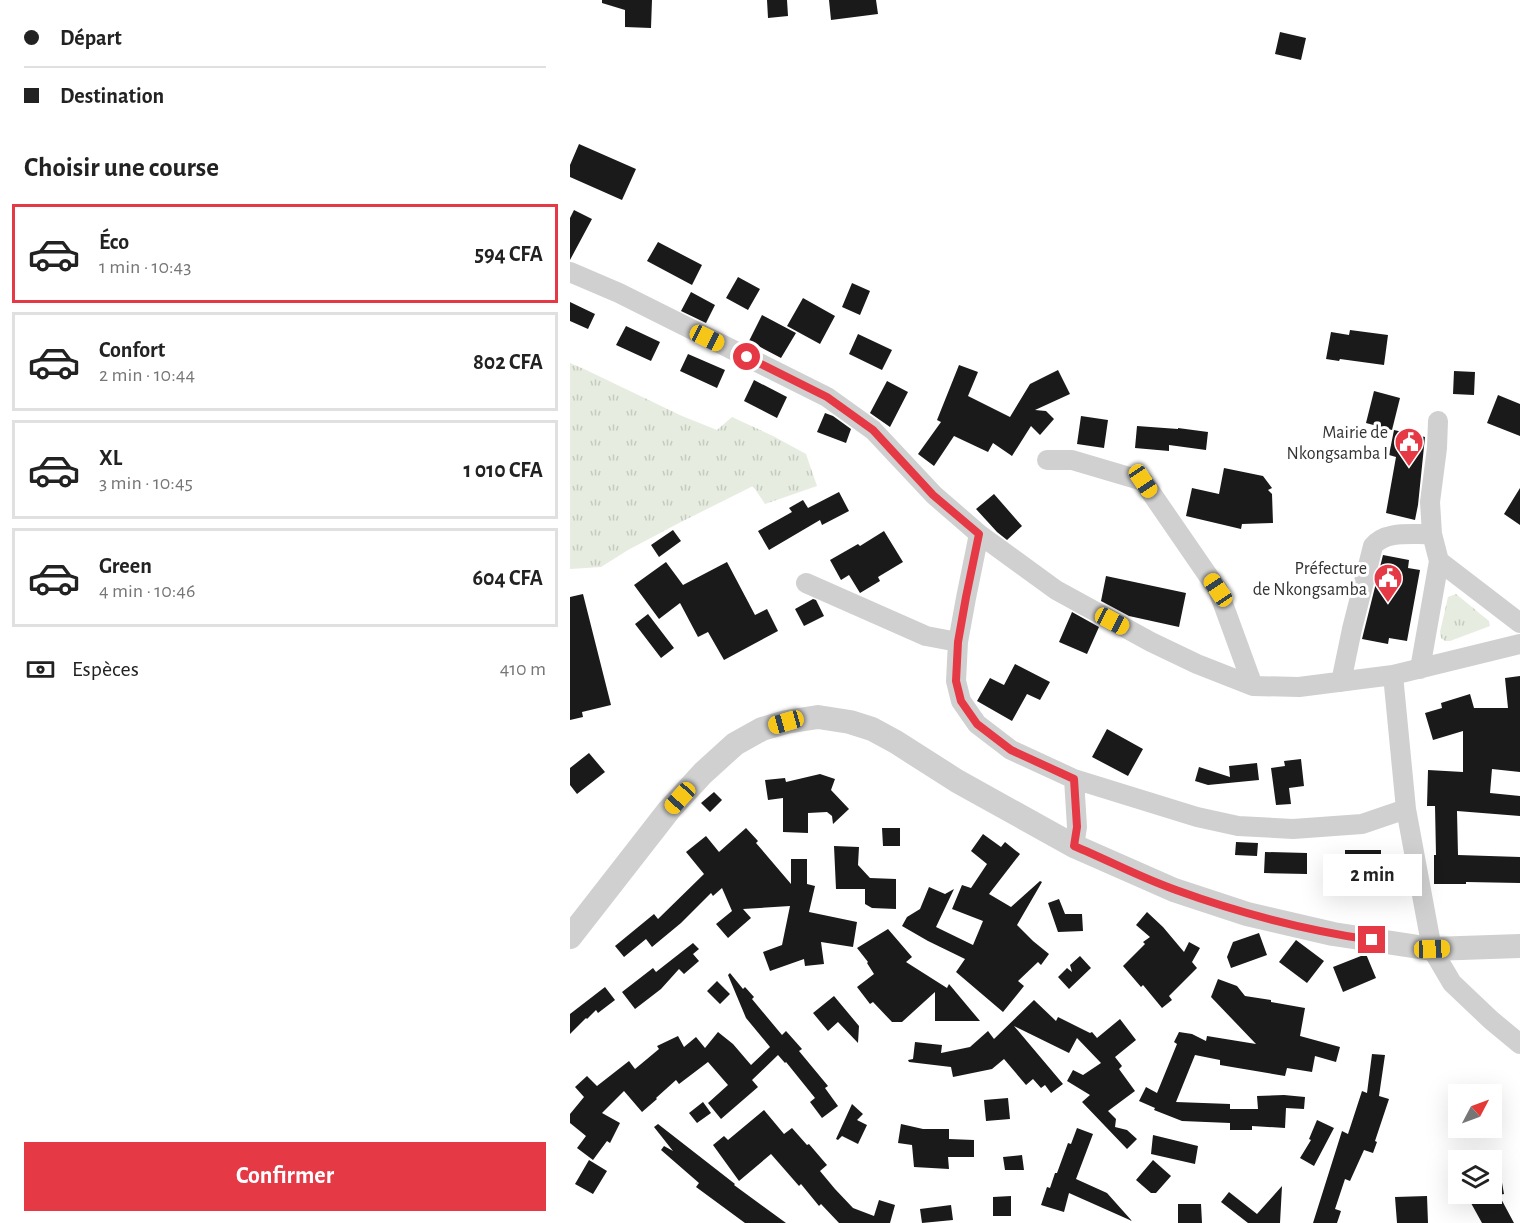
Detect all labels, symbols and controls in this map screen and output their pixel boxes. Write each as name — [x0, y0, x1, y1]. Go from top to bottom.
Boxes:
text: Départ — [60, 27, 122, 49]
text: Destination — [60, 85, 164, 107]
text: Choisir une course — [24, 154, 219, 181]
icon: car — [27, 227, 81, 281]
text: Éco — [99, 231, 129, 253]
text: 594 CFA — [474, 243, 543, 265]
text: 1 min · 10:43 — [99, 257, 191, 277]
car — [687, 322, 727, 354]
icon: car — [27, 335, 81, 389]
text: Confort — [99, 339, 165, 361]
route start — [733, 343, 760, 370]
text: 802 CFA — [473, 351, 543, 373]
text: 2 min · 10:44 — [99, 365, 195, 385]
place label: Mairie de Nkongsamba I — [1287, 424, 1388, 463]
public building icon: Mairie de Nkongsamba I — [1393, 426, 1425, 468]
icon: car — [27, 443, 81, 497]
text: XL — [99, 447, 122, 469]
text: 1 010 CFA — [464, 459, 543, 481]
car — [1125, 461, 1161, 501]
text: 3 min · 10:45 — [99, 473, 193, 493]
icon: car — [27, 551, 81, 605]
text: Green — [99, 555, 152, 577]
place label: Préfecture de Nkongsamba — [1253, 560, 1367, 599]
public building icon: Préfecture de Nkongsamba — [1372, 562, 1404, 604]
text: 604 CFA — [472, 567, 543, 589]
car — [1200, 570, 1236, 610]
text: 4 min · 10:46 — [99, 581, 195, 601]
car — [1092, 605, 1132, 637]
icon: cash — [24, 653, 57, 686]
text: Espèces — [72, 658, 139, 680]
text: 410 m — [500, 659, 546, 679]
car — [766, 708, 806, 736]
car — [661, 779, 699, 817]
callout: 2 min — [1322, 853, 1422, 895]
text: 2 min — [1350, 865, 1395, 885]
route end — [1358, 926, 1385, 953]
car — [1414, 939, 1450, 959]
north arrow — [1448, 1084, 1502, 1138]
map controls — [1448, 1084, 1502, 1204]
button: Confirmer — [24, 1142, 546, 1211]
button: layers — [1448, 1150, 1502, 1204]

